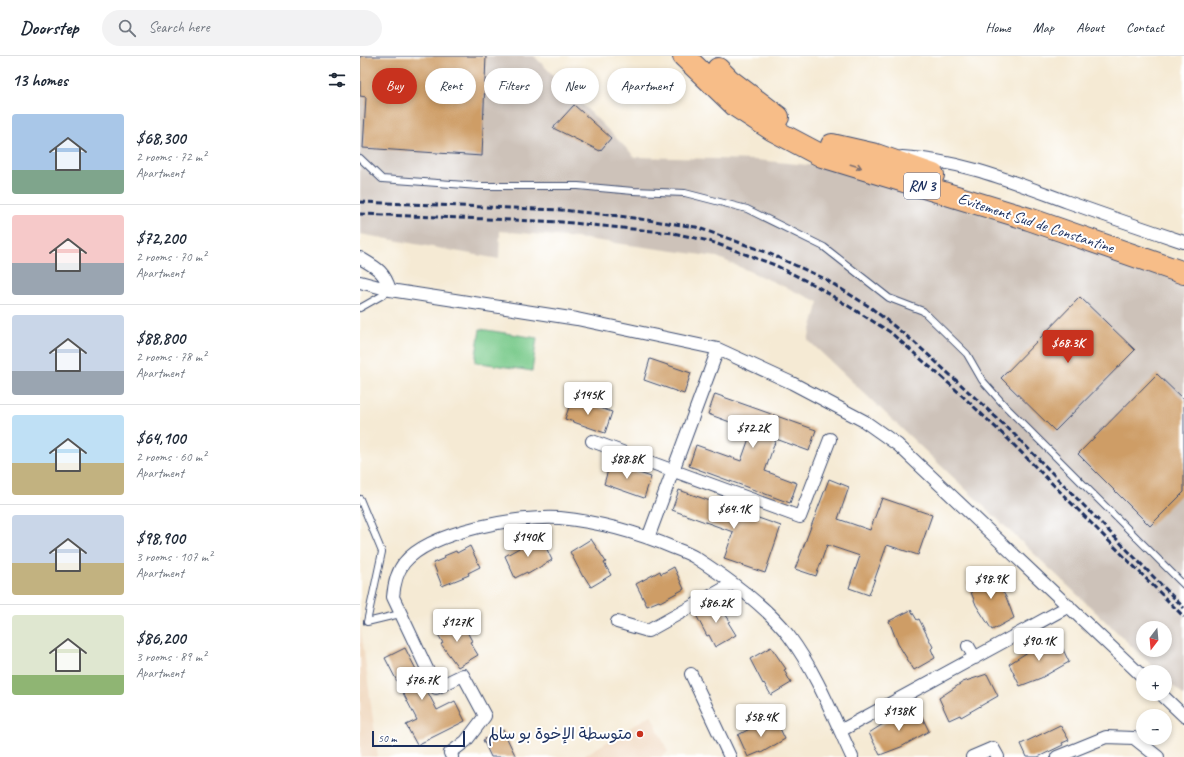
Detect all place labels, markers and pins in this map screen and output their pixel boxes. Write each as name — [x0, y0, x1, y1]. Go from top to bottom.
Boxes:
pin: $68.3K — [1035, 330, 1101, 364]
pin: $145K — [560, 382, 616, 416]
pin: $72.2K — [720, 415, 786, 449]
pin: $88.8K — [594, 446, 660, 480]
pin: $64.1K — [701, 496, 767, 530]
pin: $140K — [500, 524, 556, 558]
pin: $98.9K — [958, 566, 1024, 600]
pin: $86.2K — [683, 590, 749, 624]
pin: $127K — [429, 609, 485, 643]
pin: $90.1K — [1006, 628, 1072, 662]
pin: $76.7K — [389, 667, 455, 701]
pin: $138K — [871, 698, 927, 732]
pin: $58.4K — [728, 704, 794, 738]
place label: متوسطة الإخوة بو سالم — [488, 724, 632, 746]
marker: متوسطة الإخوة بو سالم — [635, 729, 645, 739]

